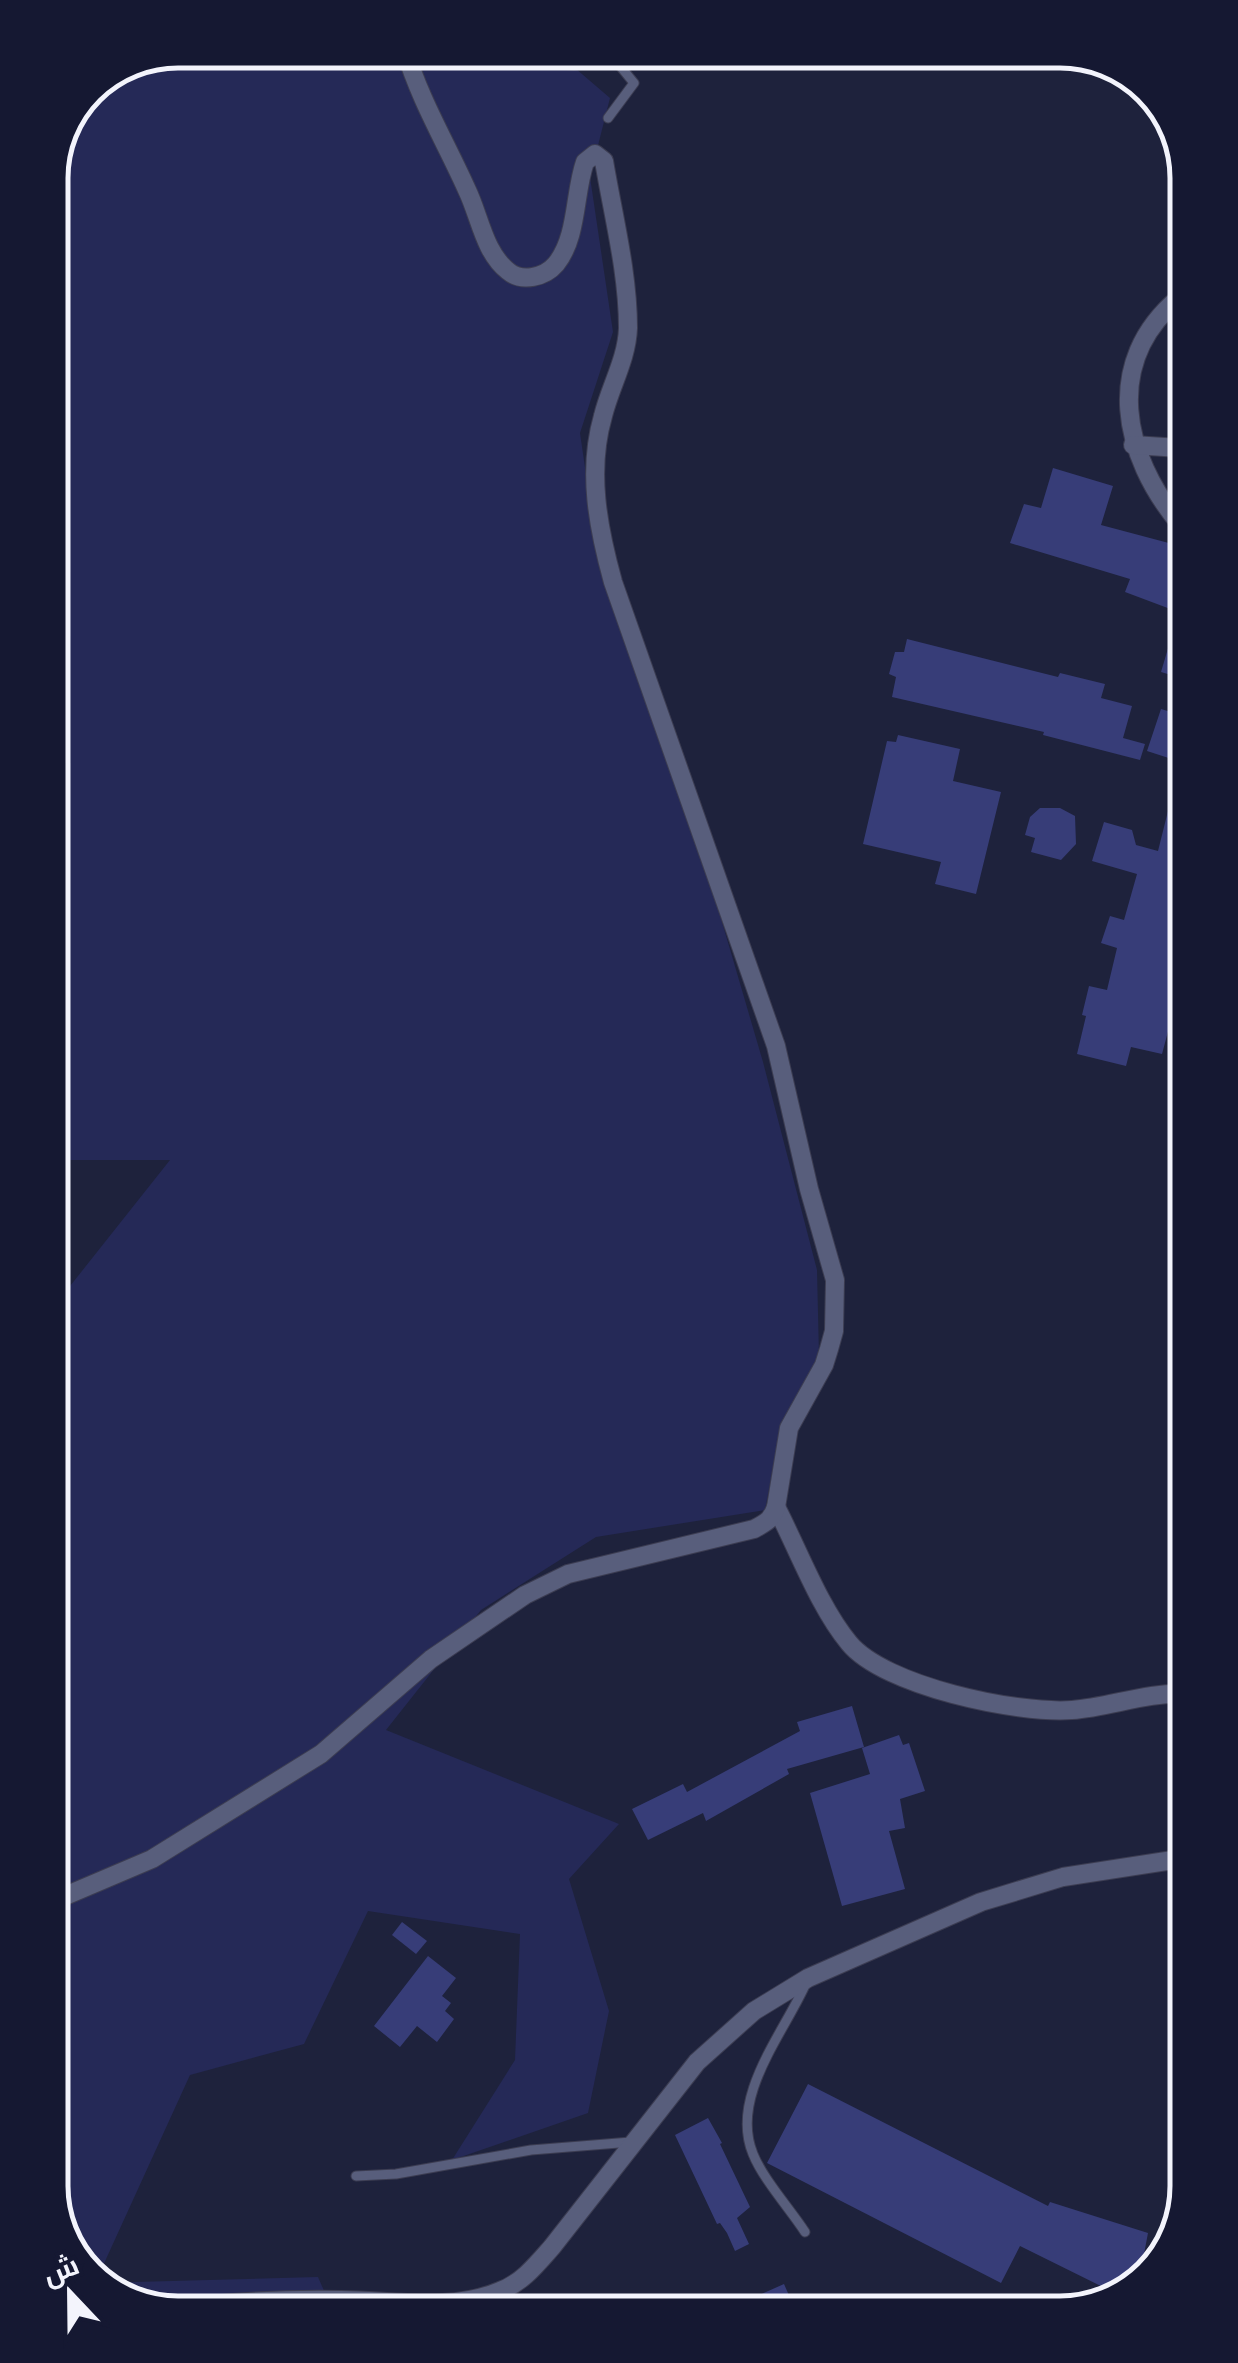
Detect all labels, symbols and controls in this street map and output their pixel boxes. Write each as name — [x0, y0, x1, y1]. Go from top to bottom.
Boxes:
north arrow — [20, 2243, 120, 2343]
text: ش — [38, 2249, 84, 2292]

